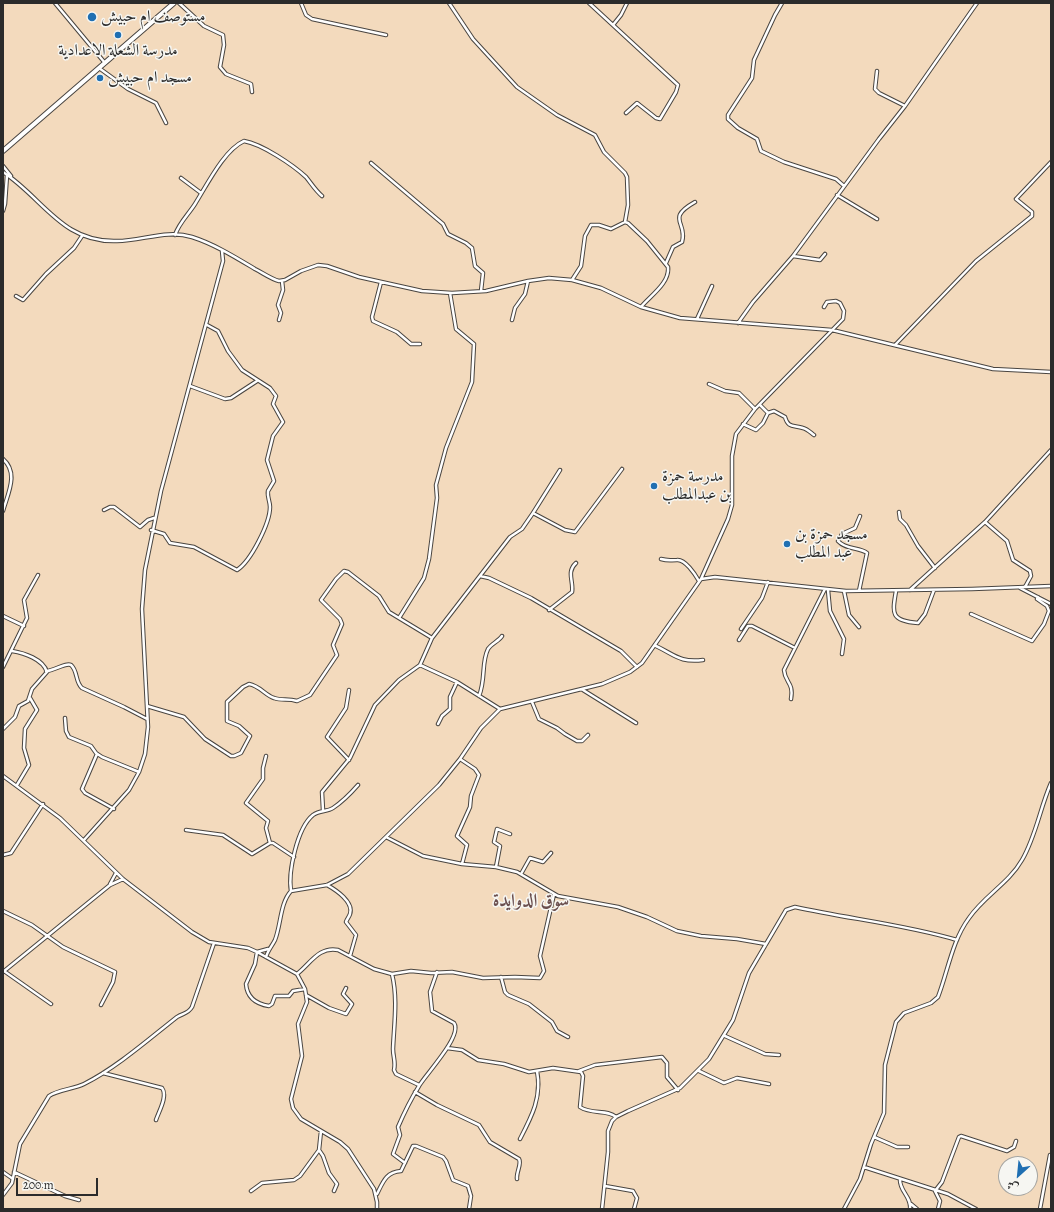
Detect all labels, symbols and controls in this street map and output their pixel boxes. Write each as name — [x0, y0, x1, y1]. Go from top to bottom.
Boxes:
place label: مستوصف ام حبيش — [101, 7, 206, 27]
marker: مستوصف ام حبيش — [86, 11, 98, 23]
marker: مدرسة الشعلة الاعدادية — [113, 30, 123, 40]
place label: مدرسة الشعلة الاعدادية — [58, 41, 178, 61]
place label: مسجد ام حبيش — [108, 68, 192, 88]
marker: مسجد ام حبيش — [95, 73, 105, 83]
place label: مدرسة حمزة بن عبدالمطلب — [662, 467, 731, 505]
marker: مدرسة حمزة بن عبدالمطلب — [649, 481, 659, 491]
place label: مسجد حمزة بن عبد المطلب — [795, 525, 868, 563]
marker: مسجد حمزة بن عبد المطلب — [782, 539, 792, 549]
district label: سوق الدوايدة — [493, 891, 569, 913]
north arrow — [998, 1156, 1038, 1196]
scale bar — [18, 1170, 100, 1196]
text: 200 m — [23, 1177, 54, 1193]
text: ش — [1005, 1177, 1021, 1195]

